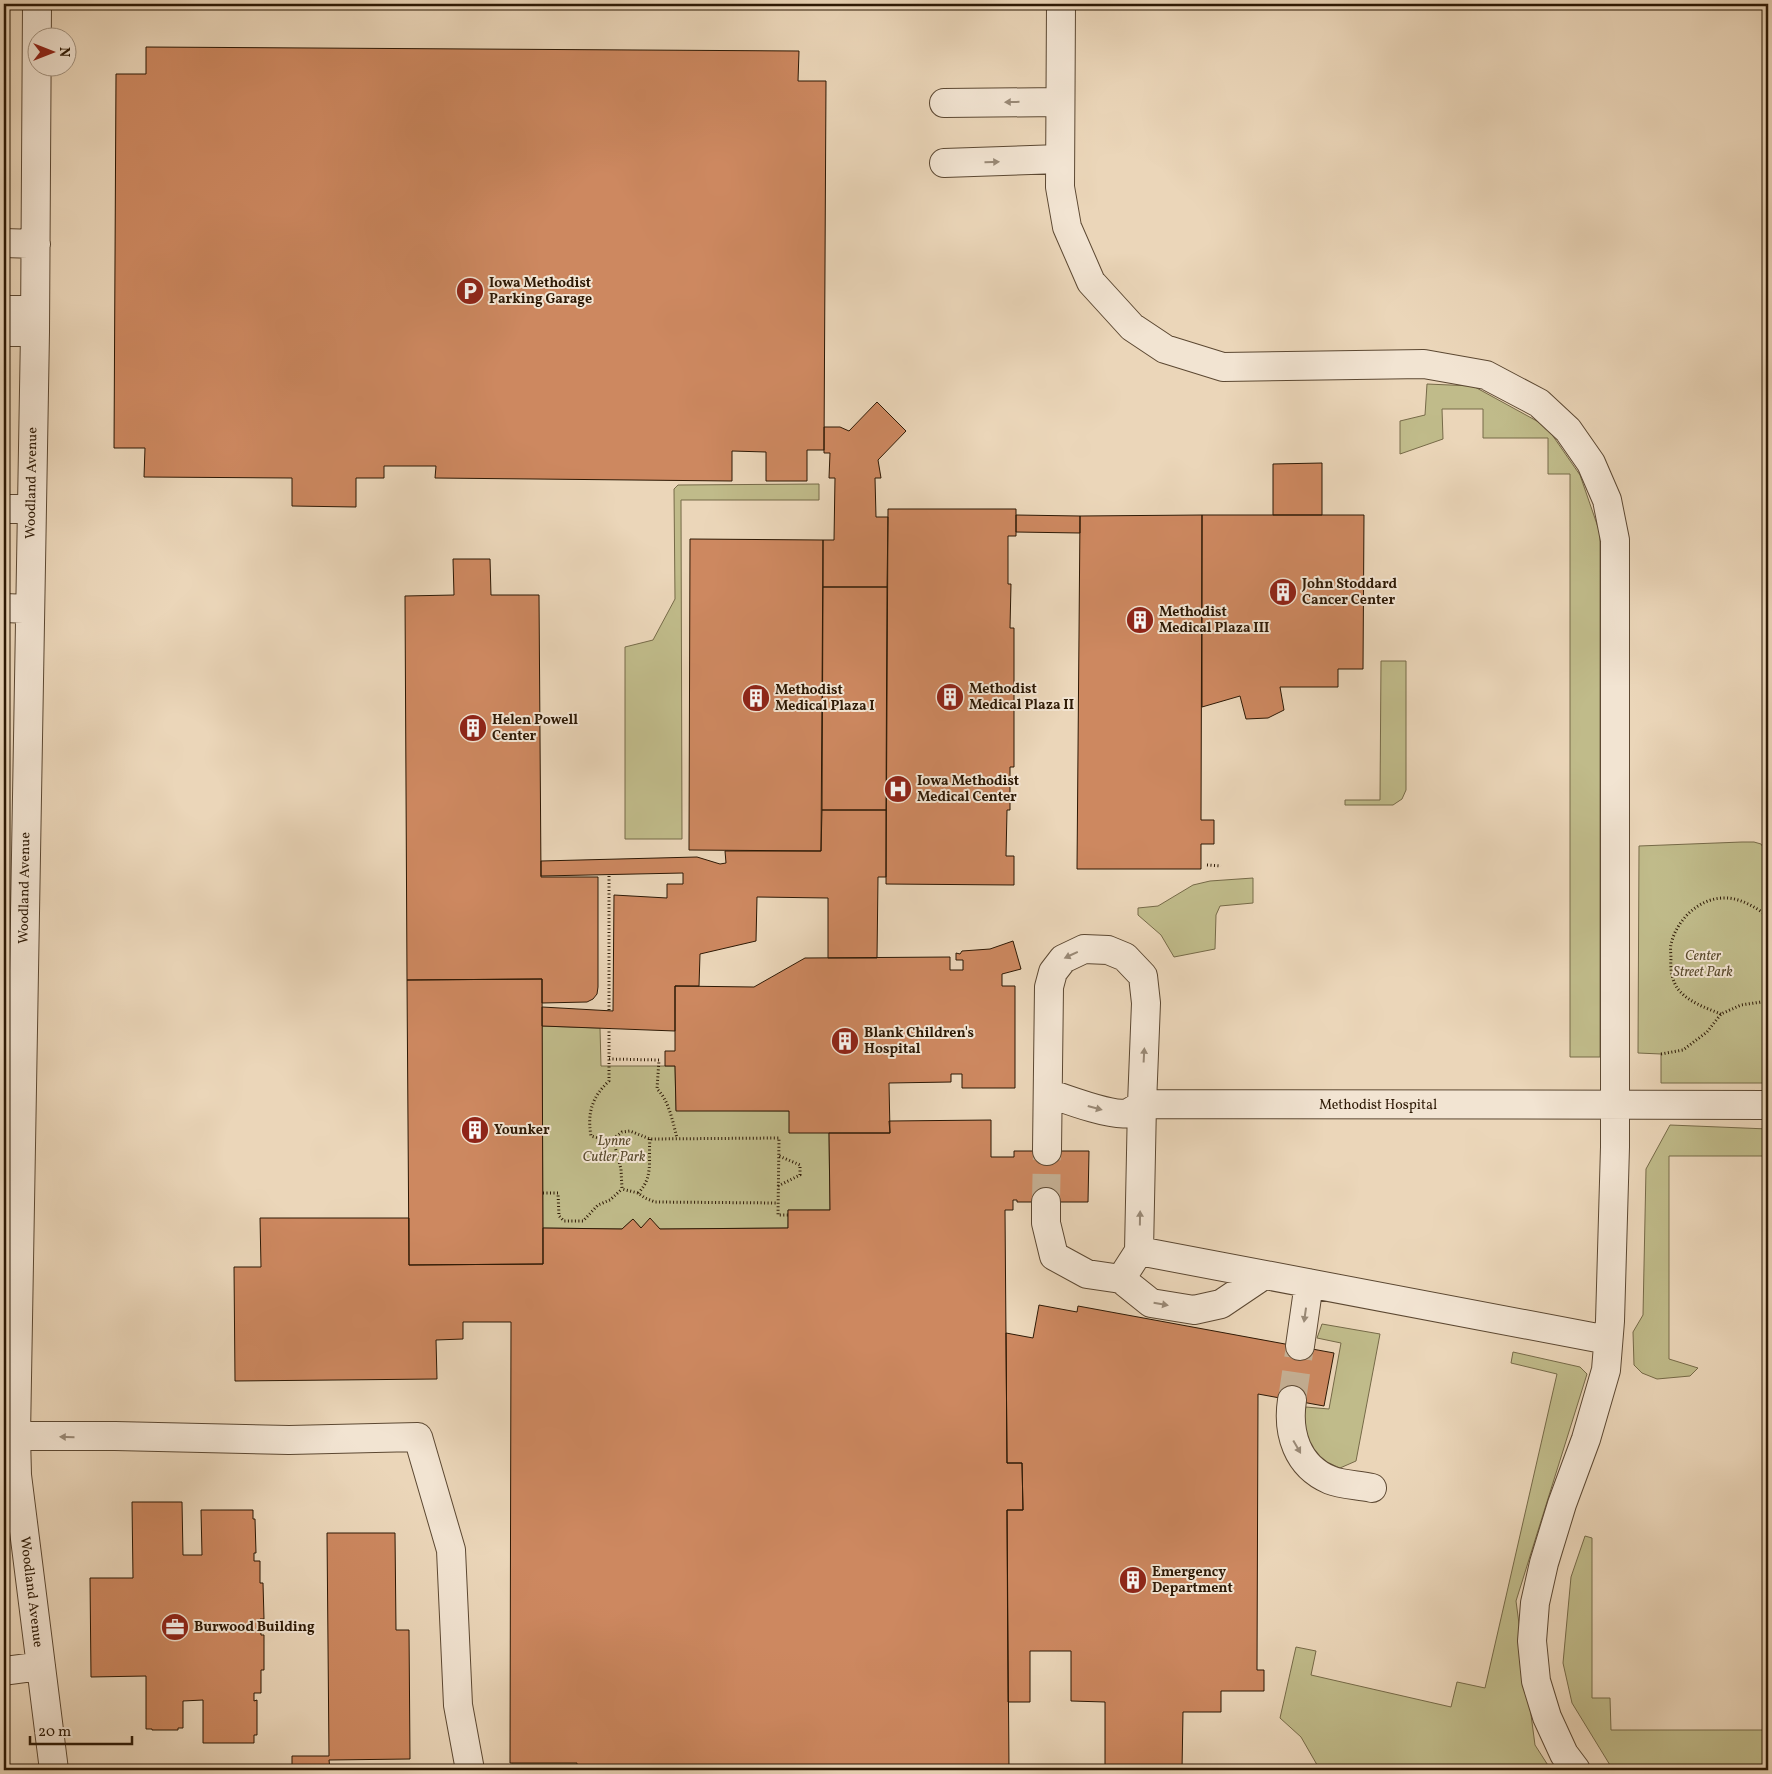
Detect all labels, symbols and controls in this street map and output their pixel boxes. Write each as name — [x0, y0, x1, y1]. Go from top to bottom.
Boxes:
north arrow — [28, 28, 78, 78]
text: N — [54, 47, 73, 57]
one-way arrow — [1003, 98, 1019, 106]
one-way arrow — [985, 158, 1001, 166]
place label: Iowa Methodist Parking Garage — [489, 274, 592, 309]
parking icon: Iowa Methodist Parking Garage — [455, 276, 485, 306]
street label: Woodland Avenue — [22, 427, 42, 539]
place label: John Stoddard Cancer Center — [1301, 575, 1398, 610]
building icon: John Stoddard Cancer Center — [1268, 577, 1298, 607]
place label: Methodist Medical Plaza III — [1159, 603, 1269, 638]
building icon: Methodist Medical Plaza III — [1125, 605, 1155, 635]
place label: Methodist Medical Plaza II — [969, 680, 1074, 715]
place label: Methodist Medical Plaza I — [775, 681, 875, 716]
building icon: Methodist Medical Plaza II — [935, 682, 965, 712]
building icon: Methodist Medical Plaza I — [741, 683, 771, 713]
place label: Helen Powell Center — [492, 711, 578, 746]
building icon: Helen Powell Center — [458, 713, 488, 743]
place label: Iowa Methodist Medical Center — [917, 772, 1019, 807]
hospital icon: Iowa Methodist Medical Center — [883, 774, 913, 804]
street label: Woodland Avenue — [15, 832, 35, 944]
park label: Center Street Park — [1673, 947, 1733, 982]
one-way arrow — [1064, 951, 1078, 959]
place label: Blank Children's Hospital — [864, 1024, 974, 1059]
building icon: Blank Children's Hospital — [830, 1026, 860, 1056]
one-way arrow — [1140, 1047, 1148, 1063]
street label: Methodist Hospital — [1319, 1096, 1437, 1115]
one-way arrow — [1087, 1104, 1102, 1112]
building icon: Younker — [460, 1115, 490, 1145]
place label: Younker — [494, 1121, 550, 1140]
park label: Lynne Cutler Park — [582, 1132, 646, 1167]
one-way arrow — [1136, 1210, 1144, 1226]
one-way arrow — [1153, 1301, 1169, 1309]
one-way arrow — [1300, 1307, 1308, 1323]
one-way arrow — [58, 1433, 74, 1441]
one-way arrow — [1293, 1440, 1301, 1455]
street label: Woodland Avenue — [15, 1535, 47, 1649]
place label: Emergency Department — [1152, 1563, 1233, 1598]
building icon: Emergency Department — [1118, 1565, 1148, 1595]
office icon: Burwood Building — [160, 1612, 190, 1642]
place label: Burwood Building — [194, 1618, 315, 1637]
scale bar — [30, 1714, 132, 1746]
text: 20 m — [38, 1722, 71, 1743]

